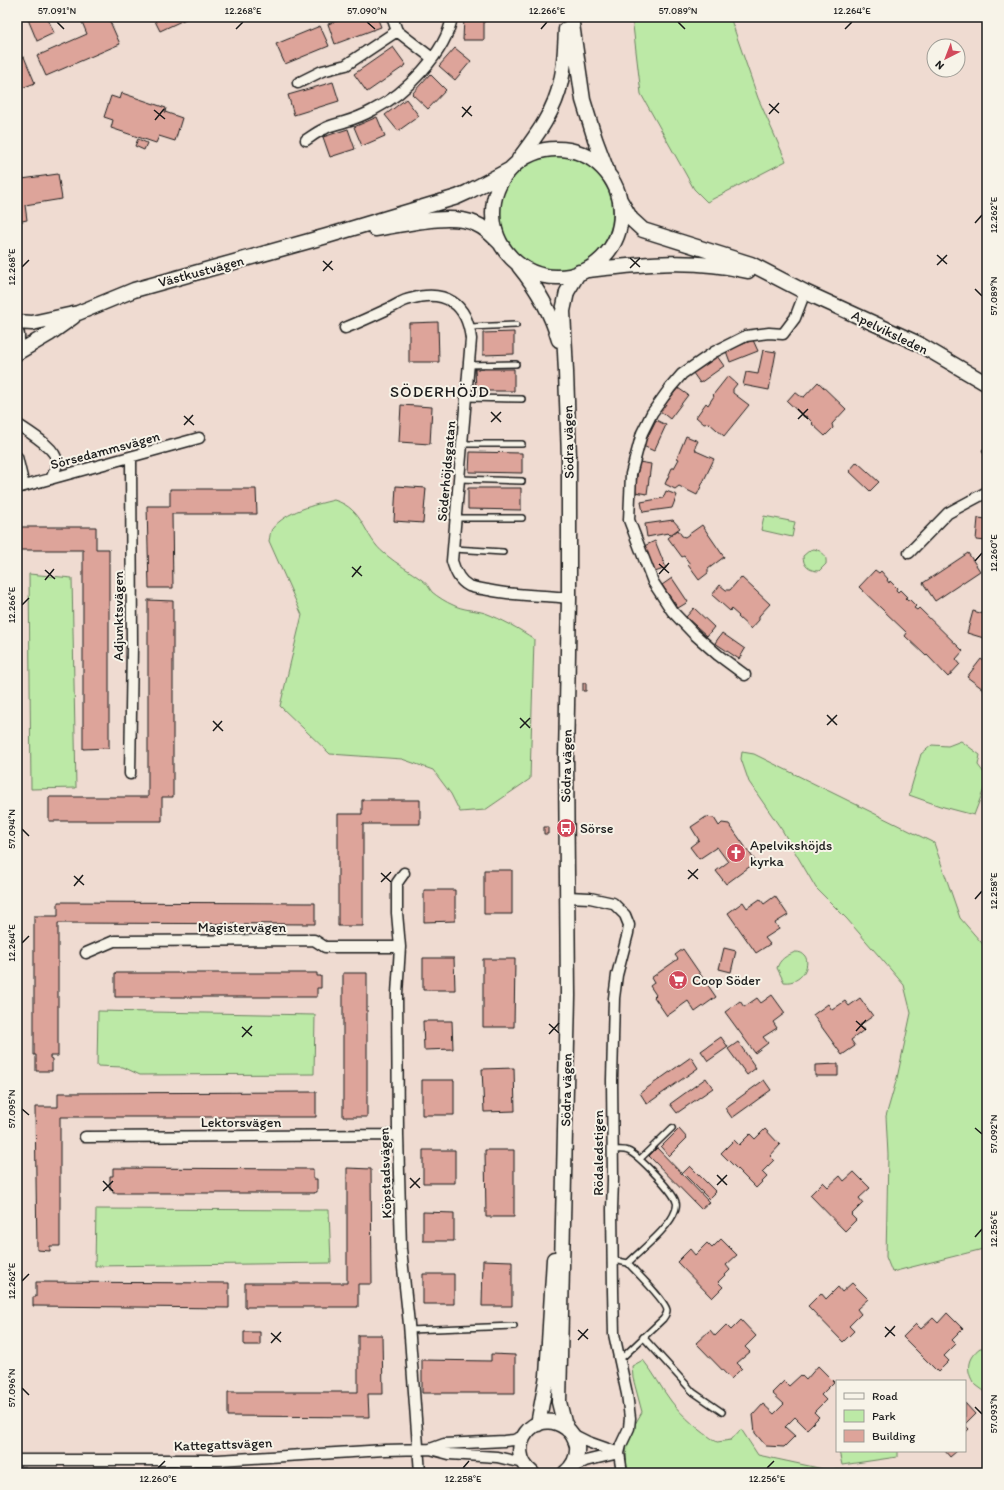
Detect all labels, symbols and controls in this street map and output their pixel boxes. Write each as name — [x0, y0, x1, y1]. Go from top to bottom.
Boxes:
text: 57.091°N — [38, 4, 76, 17]
text: 12.268°E — [225, 4, 262, 17]
text: 57.090°N — [347, 4, 387, 17]
text: 12.266°E — [529, 4, 566, 17]
text: 57.089°N — [658, 4, 698, 17]
text: 12.264°E — [833, 4, 871, 17]
north arrow — [926, 38, 966, 78]
text: N — [933, 58, 947, 72]
text: 12.262°E — [987, 196, 1000, 233]
text: 12.268°E — [5, 248, 18, 285]
street label: Västkustvägen — [156, 252, 246, 291]
text: 57.089°N — [987, 276, 1000, 316]
street label: Apelviksleden — [849, 307, 931, 359]
district label: SÖDERHÖJD — [390, 382, 490, 401]
street label: Södra vägen — [559, 405, 578, 479]
street label: Söderhöjdsgatan — [434, 420, 459, 522]
street label: Sörsedammsvägen — [48, 428, 162, 473]
text: 12.260°E — [987, 534, 1000, 572]
street label: Adjunktsvägen — [110, 571, 127, 661]
text: 12.266°E — [5, 586, 18, 623]
street label: Södra vägen — [557, 729, 576, 803]
text: 57.094°N — [5, 809, 18, 849]
bus stop icon: Sörse — [555, 817, 577, 839]
place label: Sörse — [580, 820, 614, 837]
place label: Apelvikshöjds kyrka — [750, 837, 832, 870]
church icon: Apelvikshöjds kyrka — [725, 842, 747, 864]
text: 12.258°E — [987, 872, 1000, 909]
street label: Magistervägen — [198, 919, 286, 936]
text: 12.264°E — [5, 924, 18, 962]
supermarket icon: Coop Söder — [667, 969, 689, 991]
place label: Coop Söder — [692, 972, 761, 989]
street label: Södra vägen — [557, 1053, 576, 1127]
text: 57.095°N — [5, 1089, 18, 1129]
street label: Rödaledstigen — [590, 1110, 607, 1196]
street label: Lektorsvägen — [201, 1114, 281, 1131]
text: 57.092°N — [987, 1114, 1000, 1154]
street label: Köpstadsvägen — [375, 1127, 396, 1219]
text: 12.256°E — [987, 1210, 1000, 1247]
text: 12.262°E — [5, 1262, 18, 1299]
text: 57.096°N — [5, 1368, 18, 1408]
legend — [836, 1380, 966, 1452]
text: Road — [872, 1389, 898, 1403]
text: 57.093°N — [987, 1394, 1000, 1434]
text: Park — [872, 1409, 896, 1423]
text: Building — [872, 1429, 916, 1443]
street label: Kattegattsvägen — [173, 1434, 273, 1455]
text: 12.260°E — [139, 1472, 177, 1485]
text: 12.258°E — [445, 1472, 482, 1485]
text: 12.256°E — [749, 1472, 786, 1485]

